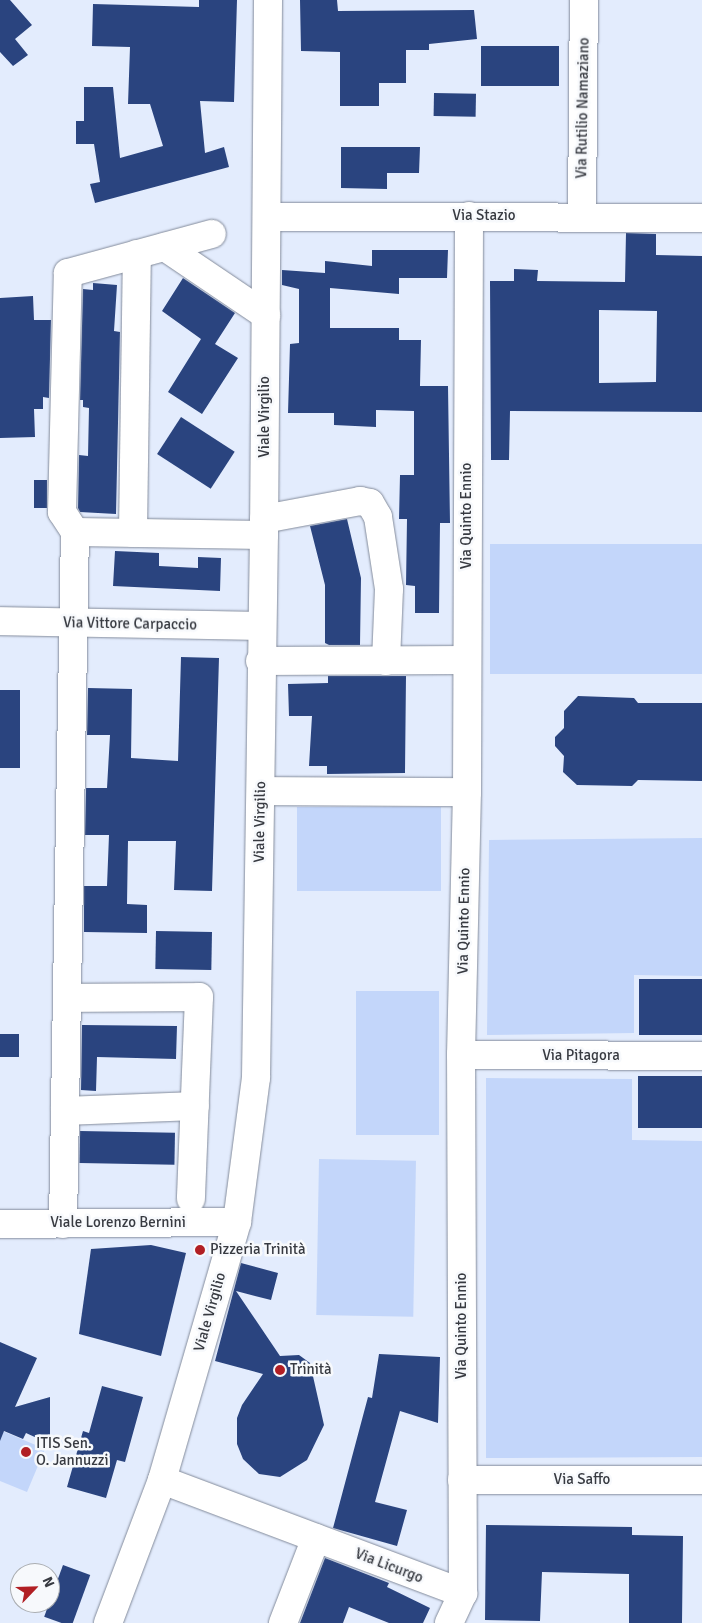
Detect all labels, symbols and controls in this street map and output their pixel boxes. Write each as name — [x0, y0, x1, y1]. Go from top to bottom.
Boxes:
street label: Via Rutilio Namaziano — [573, 37, 593, 179]
street label: Via Stazio — [452, 207, 516, 225]
street label: Viale Virgilio — [256, 376, 274, 458]
street label: Via Quinto Ennio — [458, 463, 476, 569]
street label: Via Vittore Carpaccio — [63, 614, 197, 634]
street label: Viale Virgilio — [250, 781, 270, 863]
street label: Via Quinto Ennio — [454, 868, 474, 974]
street label: Via Pitagora — [542, 1047, 620, 1065]
street label: Viale Lorenzo Bernini — [50, 1214, 186, 1232]
place label: Pizzeria Trinità — [210, 1241, 306, 1259]
marker: Pizzeria Trinità — [194, 1244, 206, 1256]
street label: Viale Virgilio — [190, 1270, 230, 1354]
street label: Via Quinto Ennio — [453, 1273, 471, 1379]
place label: Trinità — [290, 1361, 332, 1379]
marker: Trinità — [274, 1364, 286, 1376]
place label: ITIS Sen. O. Jannuzzi — [36, 1434, 109, 1469]
marker: ITIS Sen. O. Jannuzzi — [20, 1446, 32, 1458]
street label: Via Saffo — [554, 1471, 610, 1489]
street label: Via Licurgo — [352, 1545, 426, 1587]
north arrow — [10, 1563, 60, 1613]
text: N — [38, 1574, 58, 1590]

